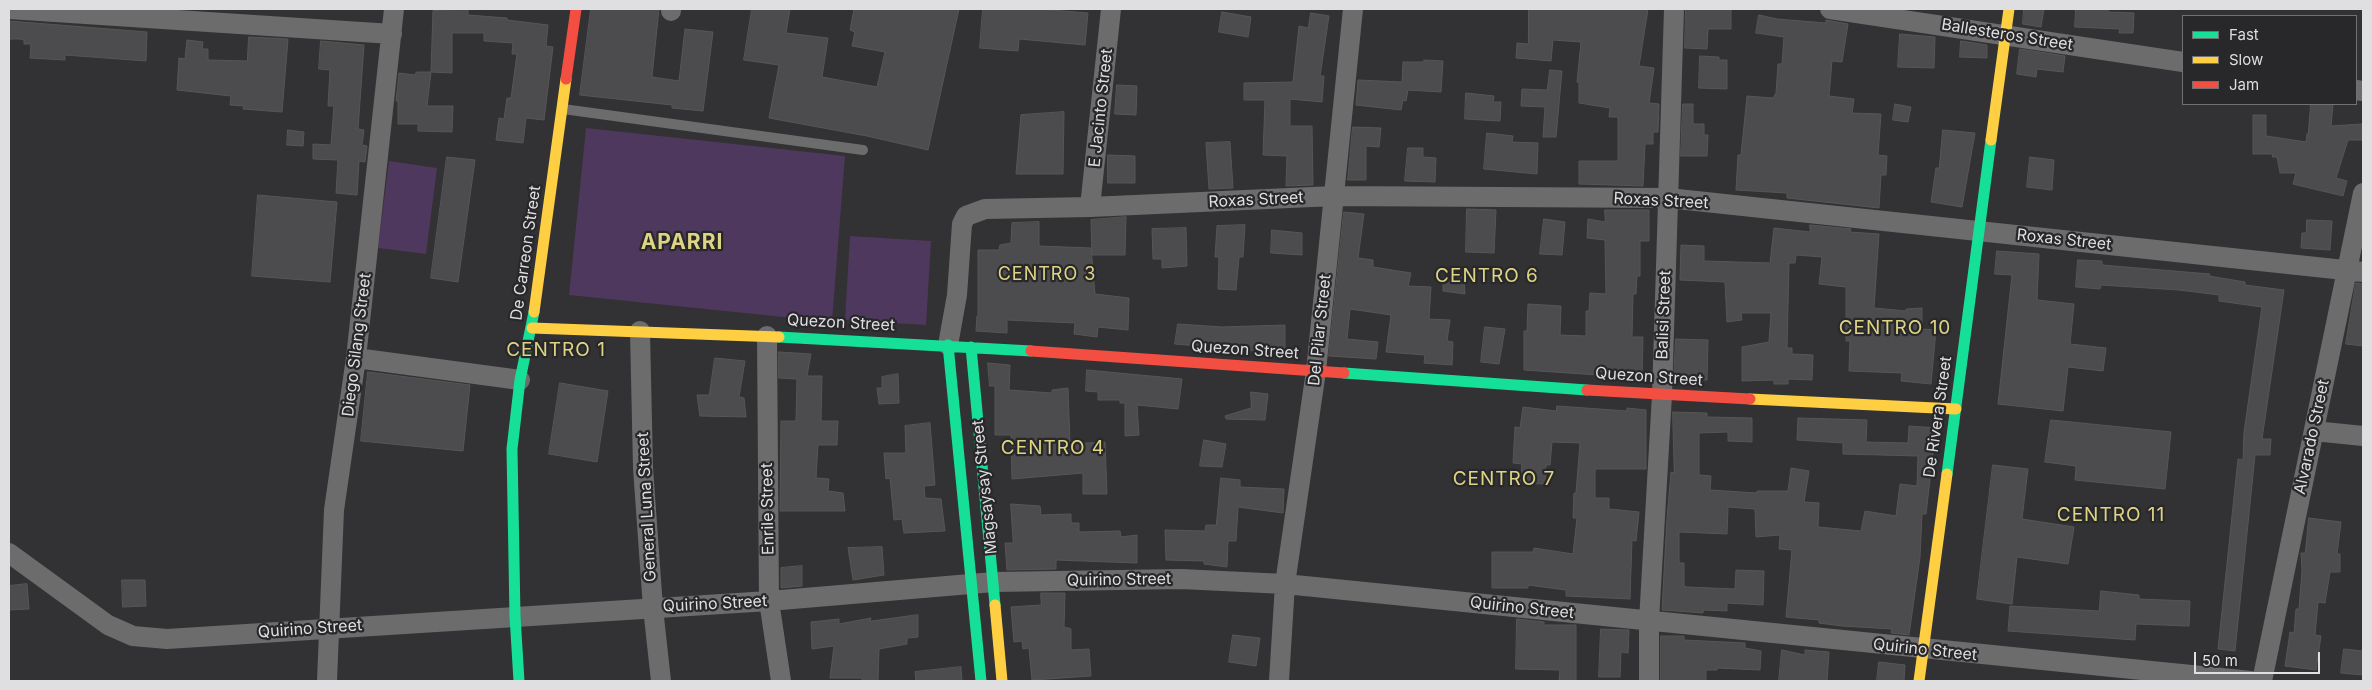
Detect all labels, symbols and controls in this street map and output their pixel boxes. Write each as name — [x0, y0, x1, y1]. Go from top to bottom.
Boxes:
street label: Ballesteros Street — [1940, 15, 2074, 55]
legend — [2182, 15, 2357, 105]
text: Fast — [2229, 25, 2259, 44]
street label: E Jacinto Street — [1085, 48, 1117, 168]
text: Slow — [2229, 50, 2263, 69]
text: Jam — [2229, 75, 2259, 94]
street label: De Carreon Street — [507, 184, 545, 322]
street label: Roxas Street — [1208, 188, 1304, 212]
street label: Roxas Street — [1613, 189, 1709, 213]
street label: Roxas Street — [2016, 225, 2112, 255]
district label: APARRI — [640, 230, 724, 256]
district label: CENTRO 3 — [997, 264, 1097, 286]
district label: CENTRO 6 — [1434, 265, 1540, 287]
street label: Balisi Street — [1653, 270, 1675, 360]
street label: Diego Silang Street — [339, 272, 375, 418]
street label: Del Pilar Street — [1305, 273, 1335, 387]
street label: Quezon Street — [787, 311, 895, 335]
district label: CENTRO 10 — [1838, 317, 1952, 339]
street label: Quezon Street — [1190, 337, 1300, 363]
district label: CENTRO 1 — [505, 339, 607, 361]
street label: De Rivera Street — [1920, 355, 1956, 479]
street label: Quezon Street — [1594, 364, 1704, 390]
street label: Alvarado Street — [2290, 378, 2334, 496]
street label: Magsaysay Street — [968, 419, 1002, 555]
street label: General Luna Street — [633, 432, 661, 582]
district label: CENTRO 4 — [1000, 437, 1106, 459]
street label: Enrile Street — [758, 463, 778, 555]
district label: CENTRO 7 — [1452, 468, 1556, 490]
district label: CENTRO 11 — [2056, 504, 2166, 526]
street label: Quirino Street — [1067, 569, 1171, 591]
street label: Quirino Street — [662, 592, 768, 616]
street label: Quirino Street — [1469, 593, 1575, 623]
street label: Quirino Street — [257, 616, 363, 642]
street label: Quirino Street — [1872, 635, 1978, 665]
scale bar — [2197, 642, 2323, 674]
text: 50 m — [2202, 651, 2238, 670]

